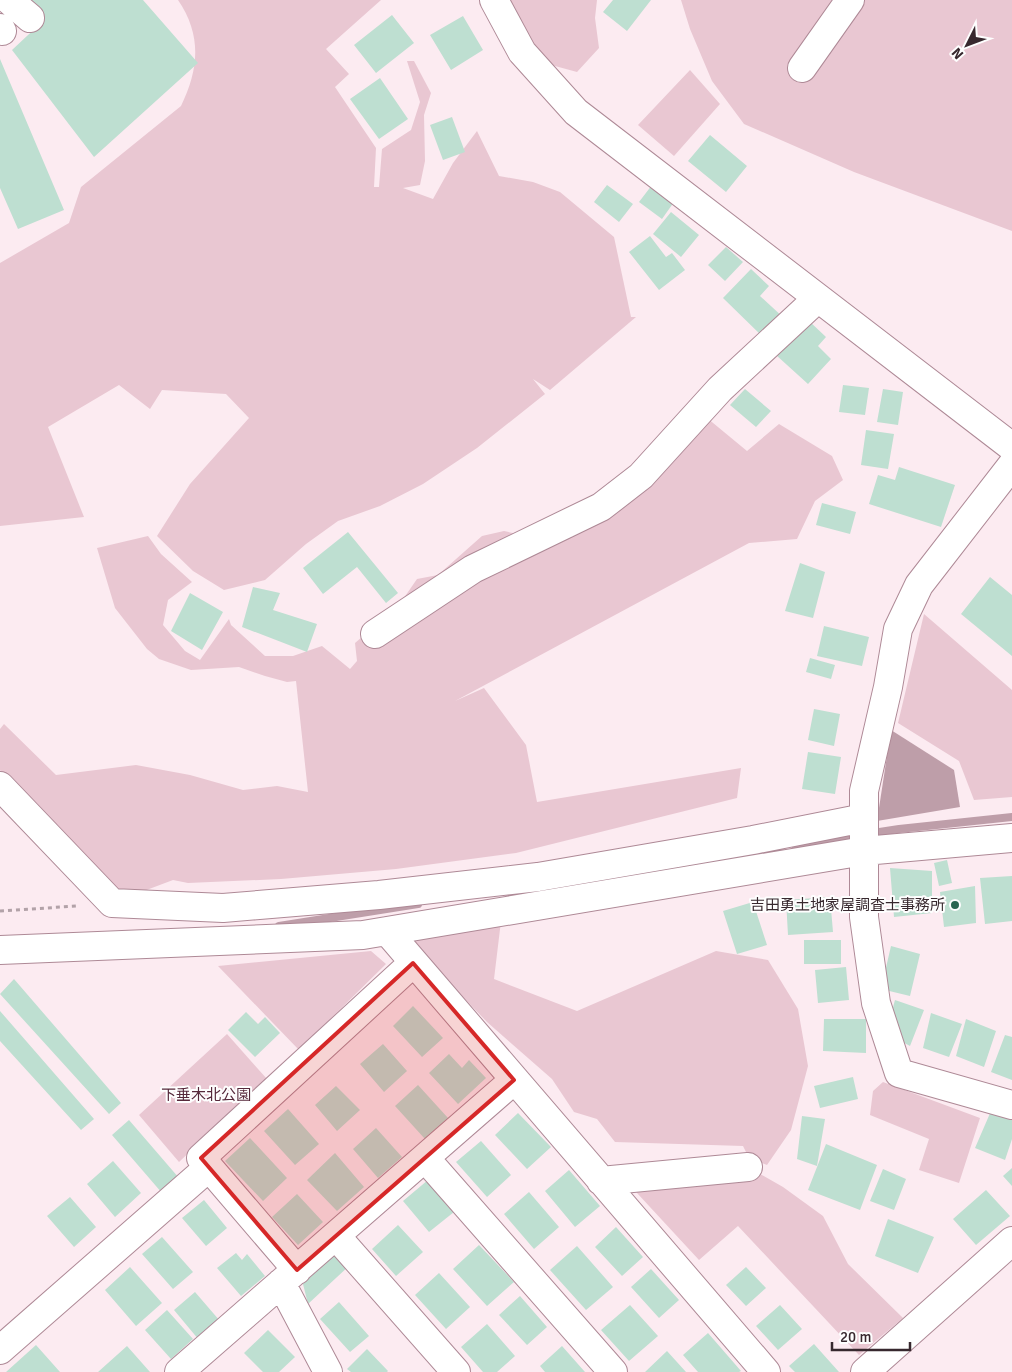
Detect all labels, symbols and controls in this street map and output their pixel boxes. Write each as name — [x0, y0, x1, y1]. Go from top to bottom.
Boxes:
north arrow — [942, 20, 992, 70]
text: N — [948, 44, 967, 63]
place label: 吉田勇土地家屋調査士事務所 — [750, 896, 945, 914]
marker: 吉田勇土地家屋調査士事務所 — [949, 899, 961, 911]
park label: 下垂木北公園 — [161, 1086, 251, 1104]
scale bar — [832, 1320, 910, 1352]
text: 20 m — [840, 1328, 871, 1346]

